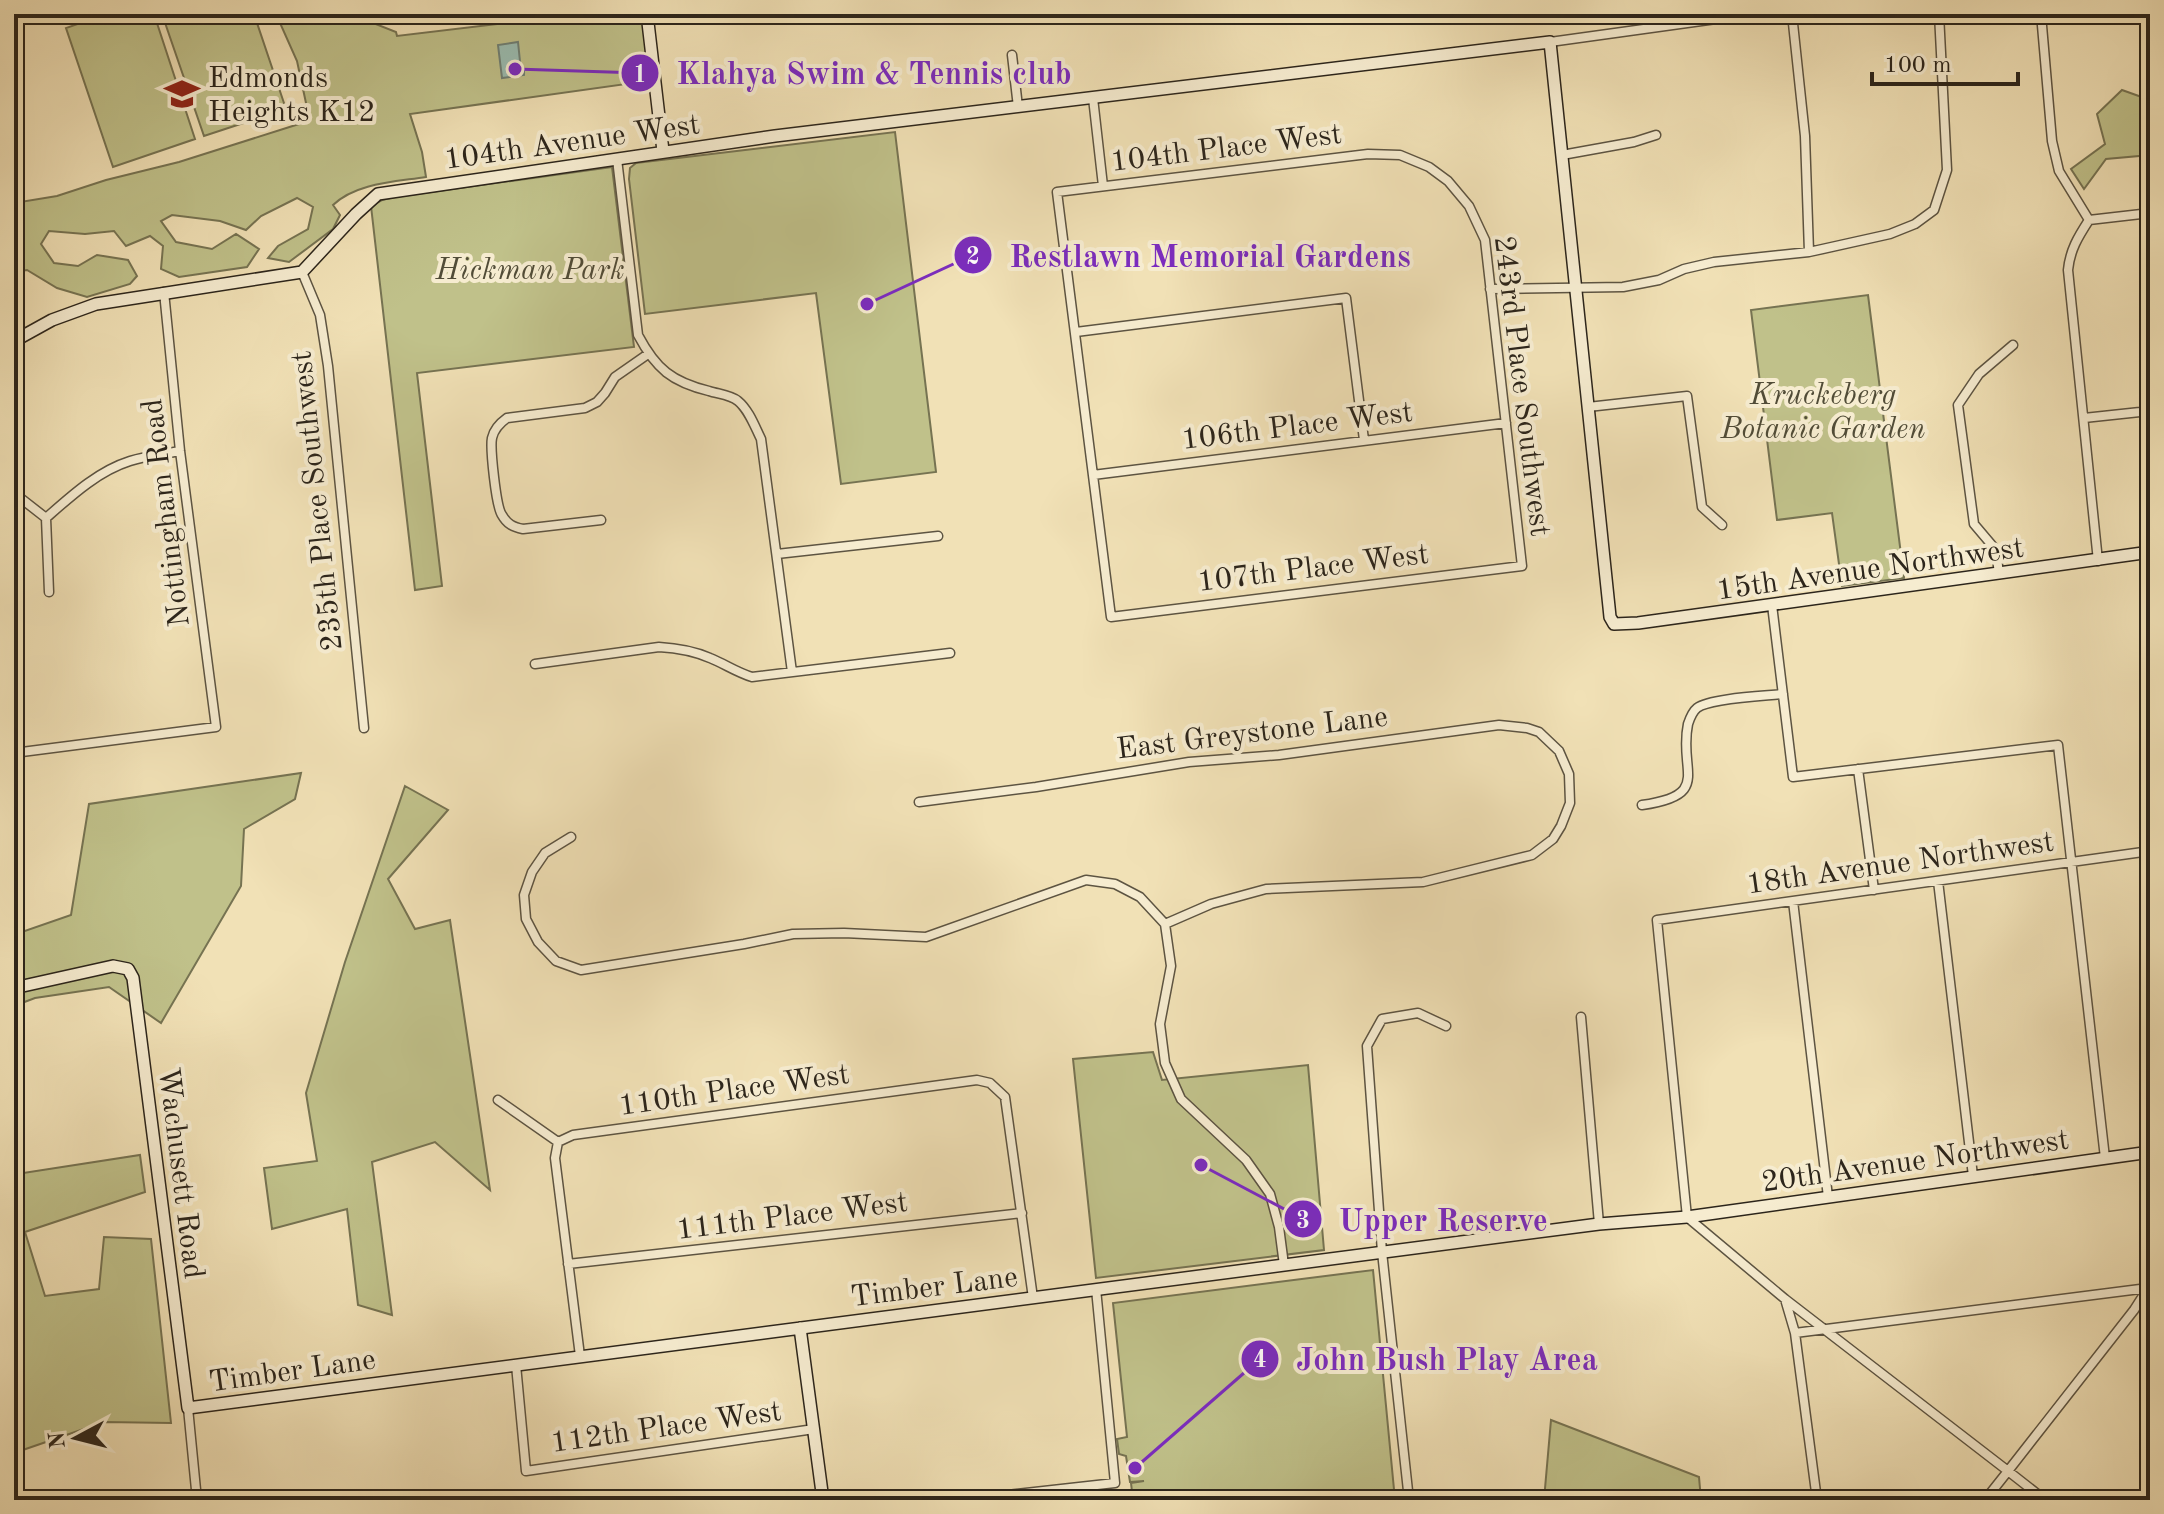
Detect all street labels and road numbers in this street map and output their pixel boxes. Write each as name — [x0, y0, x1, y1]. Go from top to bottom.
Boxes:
street label: 104th Avenue West — [443, 110, 702, 176]
street label: 104th Place West — [1109, 120, 1343, 178]
street label: 243rd Place Southwest — [1488, 234, 1554, 538]
street label: 235th Place Southwest — [287, 349, 349, 652]
street label: Nottingham Road — [138, 397, 196, 629]
street label: 106th Place West — [1180, 398, 1414, 456]
street label: 15th Avenue Northwest — [1715, 534, 2026, 606]
street label: 107th Place West — [1196, 540, 1430, 598]
street label: East Greystone Lane — [1115, 702, 1389, 765]
street label: 18th Avenue Northwest — [1745, 828, 2056, 900]
street label: 110th Place West — [617, 1060, 851, 1122]
street label: Wachusett Road — [152, 1066, 208, 1281]
street label: 20th Avenue Northwest — [1760, 1126, 2071, 1198]
street label: 111th Place West — [675, 1188, 909, 1246]
street label: Timber Lane — [849, 1263, 1020, 1313]
street label: Timber Lane — [207, 1345, 378, 1399]
street label: 112th Place West — [549, 1397, 783, 1459]

